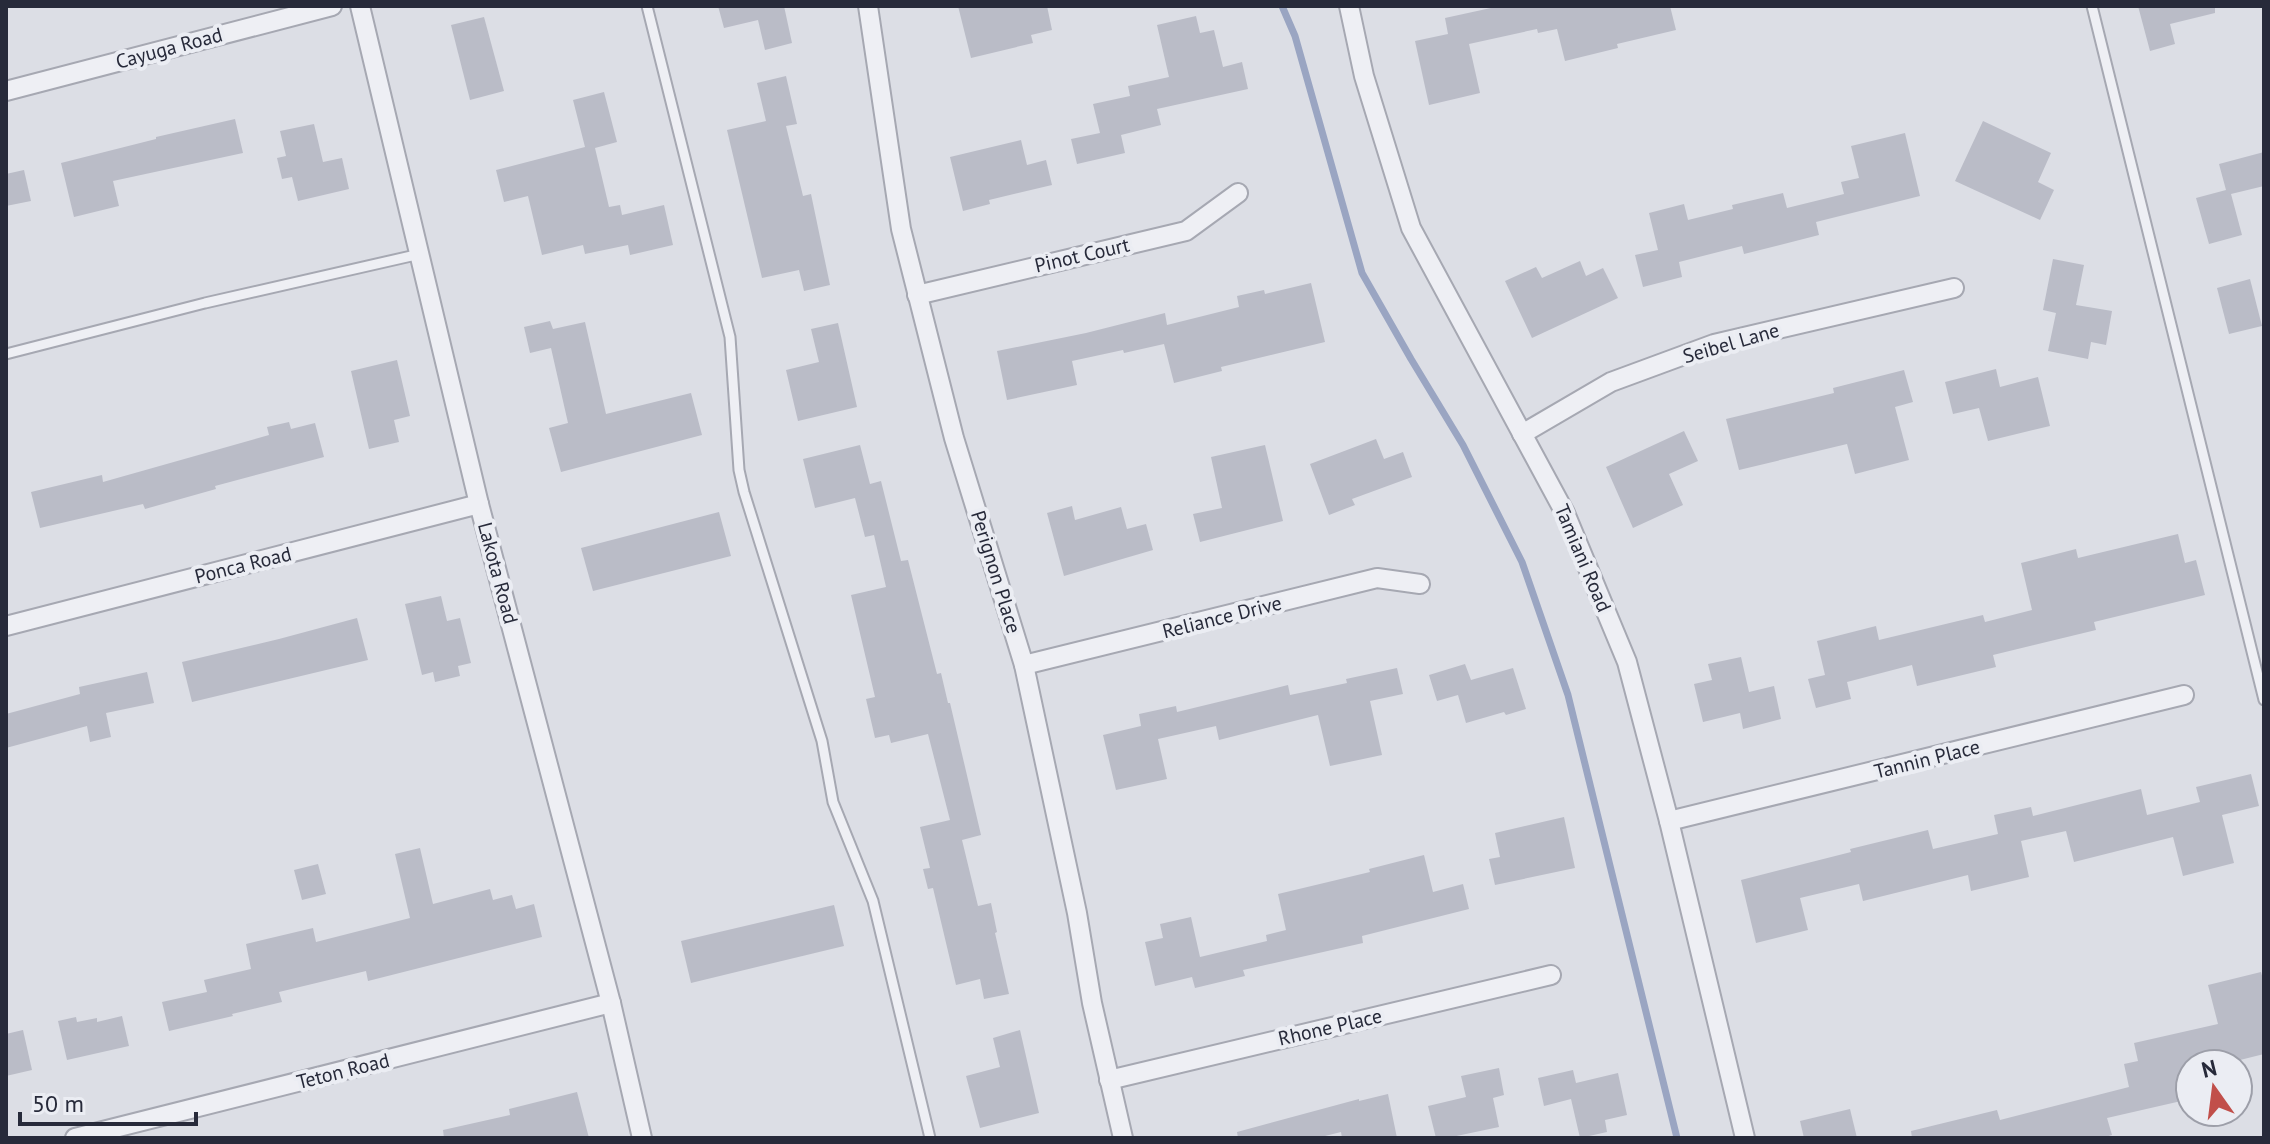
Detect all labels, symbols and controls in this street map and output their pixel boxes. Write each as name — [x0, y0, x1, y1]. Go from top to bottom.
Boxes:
street label: Cayuga Road — [113, 21, 225, 75]
street label: Pinot Court — [1032, 231, 1132, 279]
street label: Seibel Lane — [1680, 317, 1782, 369]
street label: Tamiani Road — [1549, 500, 1617, 616]
street label: Perignon Place — [965, 507, 1027, 637]
street label: Lakota Road — [472, 519, 524, 627]
street label: Ponca Road — [192, 540, 294, 590]
street label: Reliance Drive — [1160, 590, 1284, 644]
street label: Tannin Place — [1871, 733, 1983, 785]
street label: Rhone Place — [1276, 1002, 1384, 1052]
street label: Teton Road — [294, 1047, 392, 1095]
north arrow — [2174, 1048, 2254, 1128]
text: N — [2199, 1053, 2220, 1084]
scale bar — [20, 1076, 196, 1126]
text: 50 m — [32, 1088, 84, 1119]

